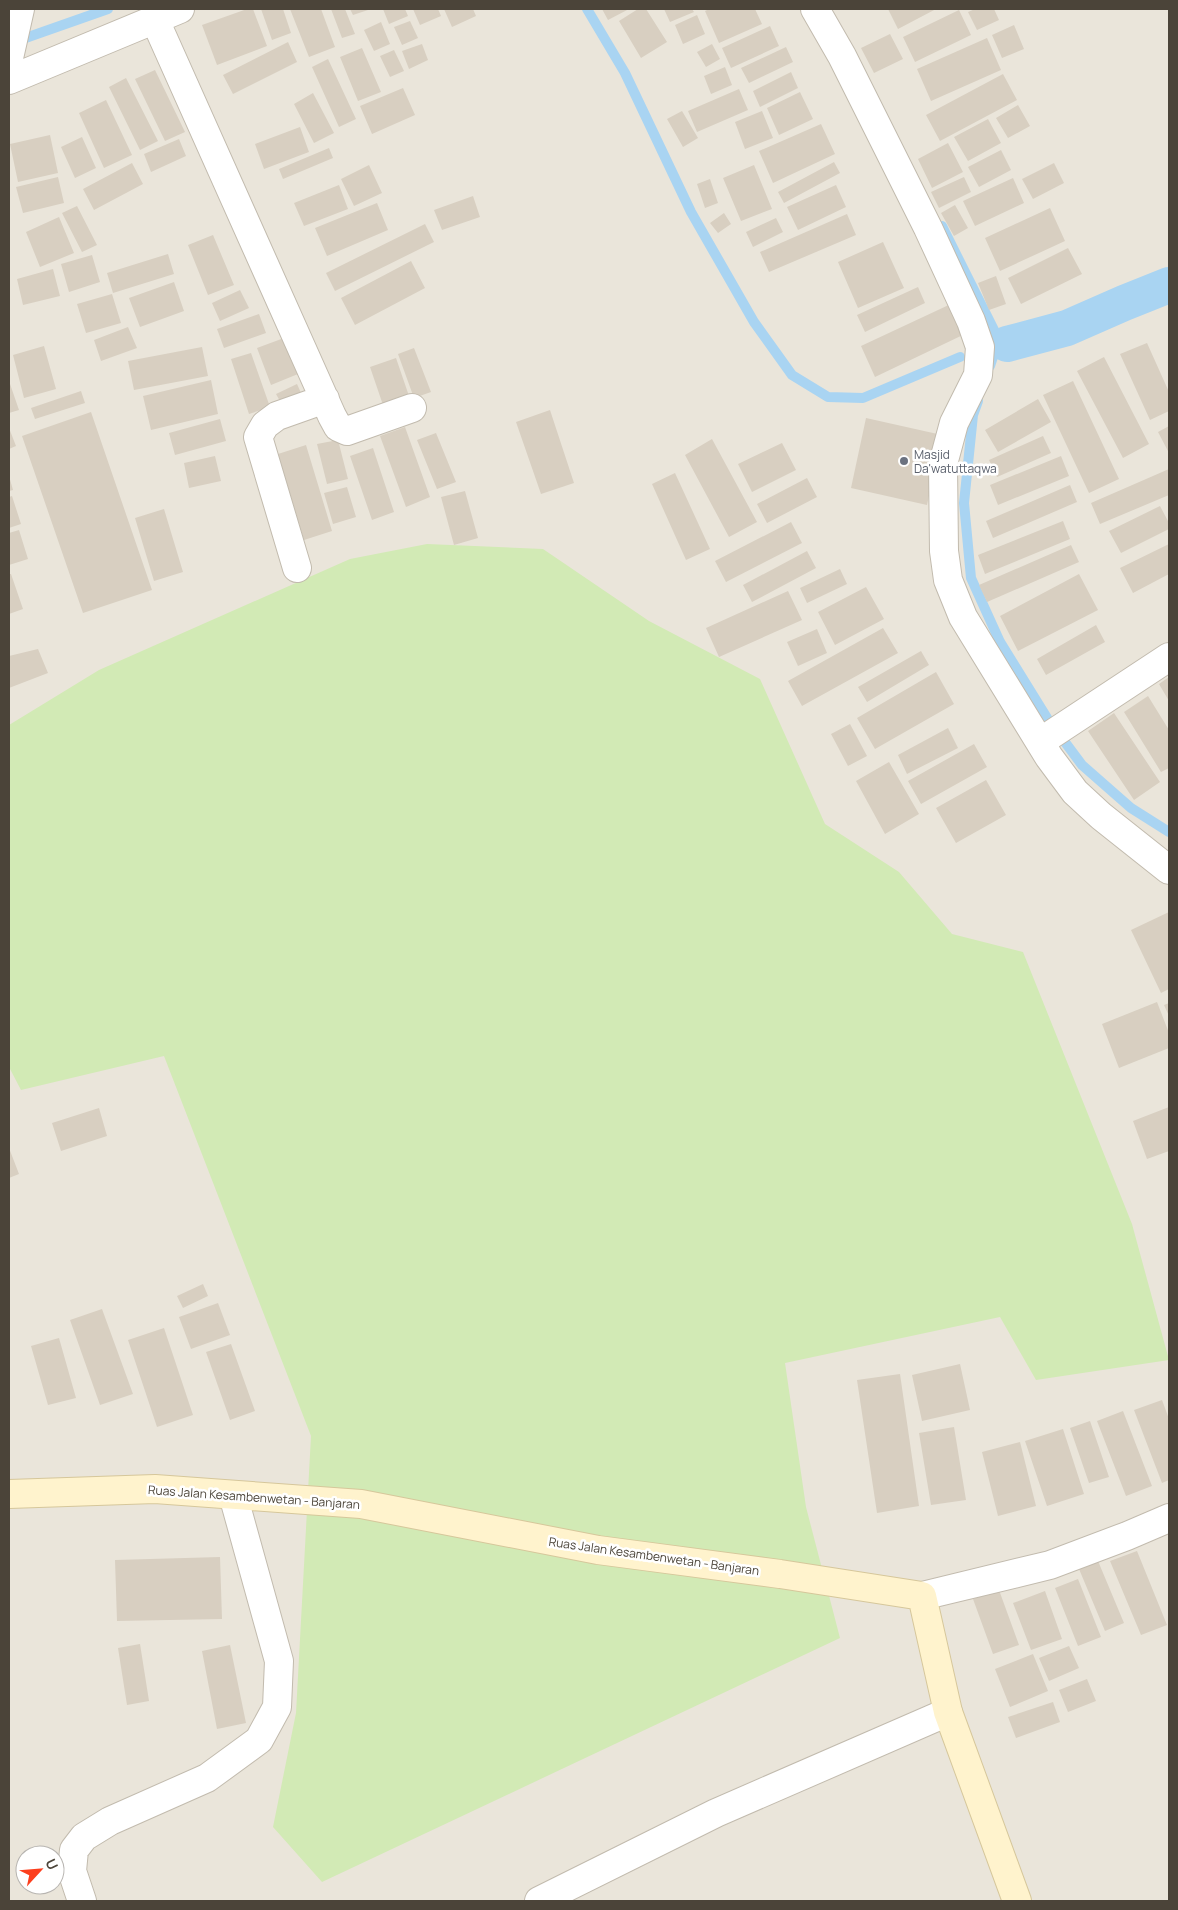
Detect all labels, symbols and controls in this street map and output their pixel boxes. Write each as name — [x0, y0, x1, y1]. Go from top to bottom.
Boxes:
place label: Masjid Da'watuttaqwa — [914, 446, 997, 477]
marker: Masjid Da'watuttaqwa — [898, 455, 910, 467]
street label: Ruas Jalan Kesambenwetan - Banjaran — [148, 1481, 360, 1513]
street label: Ruas Jalan Kesambenwetan - Banjaran — [548, 1533, 760, 1579]
north arrow — [15, 1845, 65, 1895]
text: U — [41, 1855, 63, 1873]

